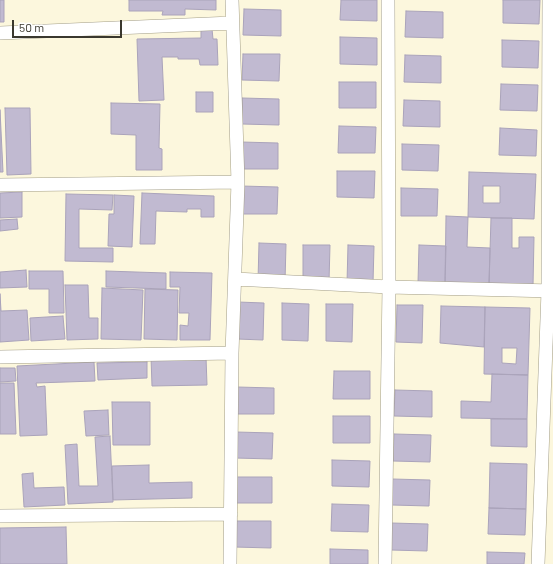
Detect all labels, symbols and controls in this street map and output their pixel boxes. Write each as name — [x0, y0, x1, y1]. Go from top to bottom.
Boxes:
scale bar — [14, 12, 124, 38]
text: 50 m — [19, 20, 44, 34]

